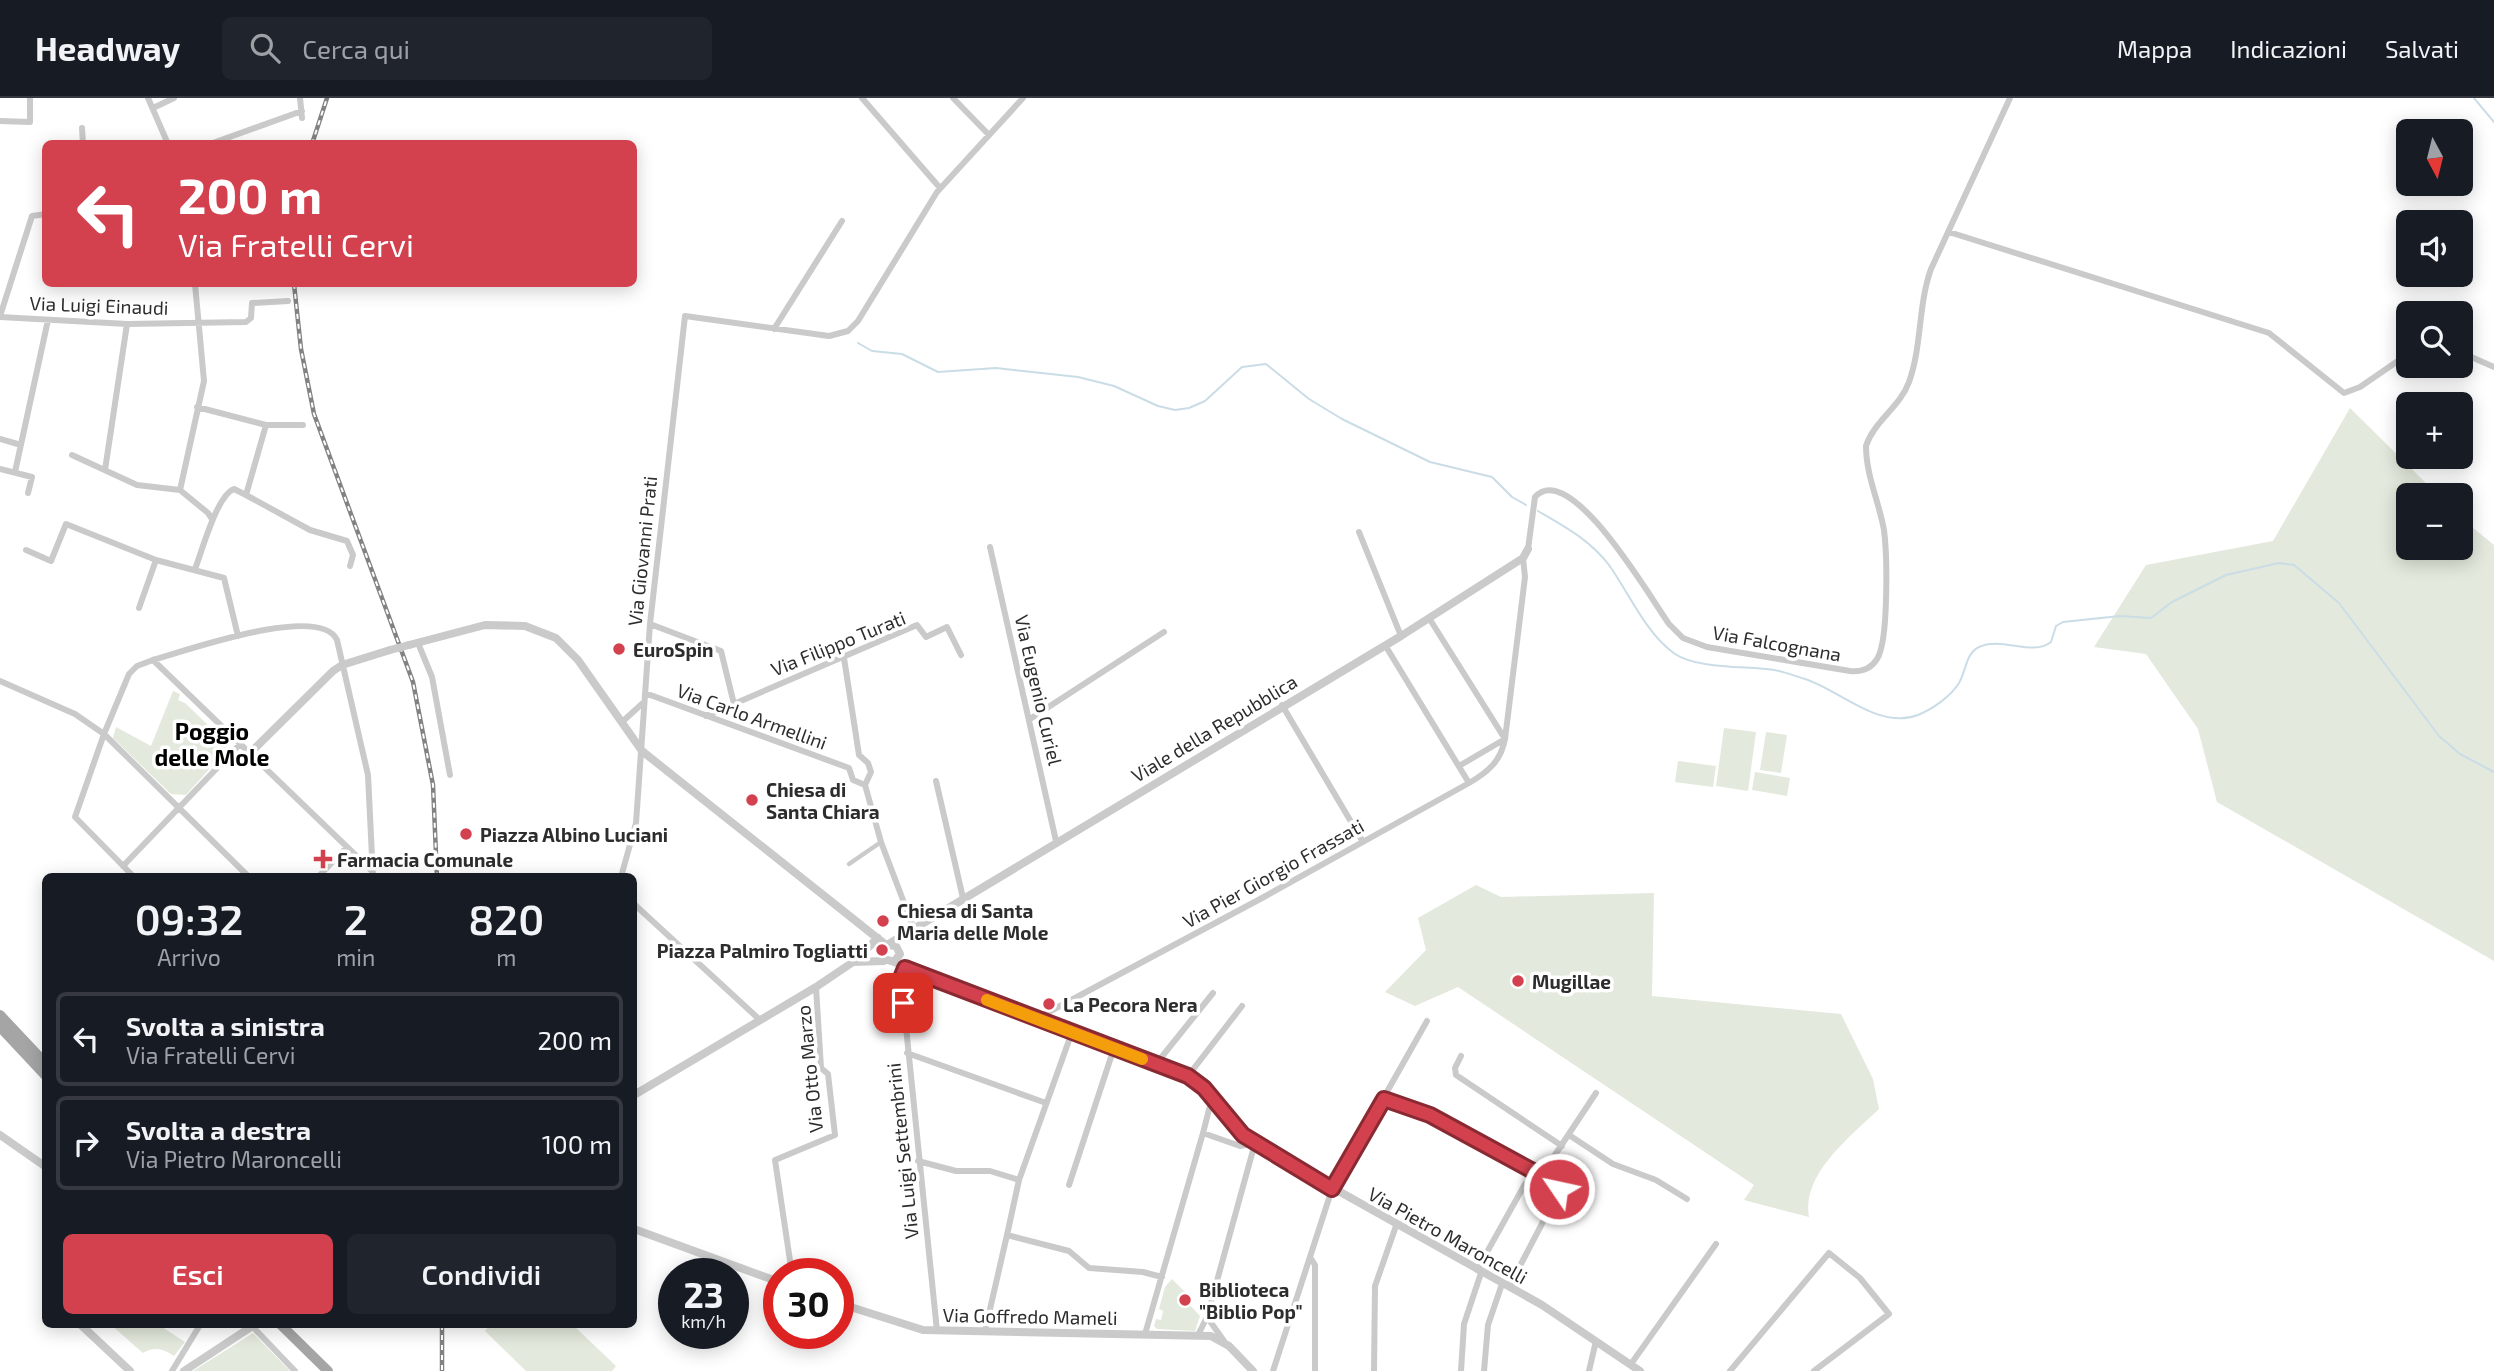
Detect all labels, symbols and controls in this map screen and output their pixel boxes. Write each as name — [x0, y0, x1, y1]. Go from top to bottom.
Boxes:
search box — [222, 17, 712, 80]
text: Headway — [35, 28, 180, 68]
icon: search — [246, 29, 284, 67]
text: Cerca qui — [302, 33, 410, 64]
text: Mappa — [2117, 34, 2192, 63]
text: Indicazioni — [2230, 34, 2347, 63]
text: Salvati — [2385, 34, 2459, 63]
north arrow — [2396, 119, 2473, 196]
map controls — [2396, 119, 2473, 560]
text: 200 m — [178, 165, 322, 224]
icon: left — [63, 168, 154, 259]
button: sound — [2396, 210, 2473, 287]
text: Via Fratelli Cervi — [178, 225, 414, 263]
street label: Via Luigi Einaudi — [29, 291, 169, 319]
button: search — [2396, 301, 2473, 378]
button: + — [2396, 392, 2473, 469]
street label: Via Giovanni Prati — [623, 475, 661, 627]
button: − — [2396, 483, 2473, 560]
street label: Via Filippo Turati — [767, 606, 909, 680]
street label: Via Eugenio Curiel — [1010, 612, 1068, 768]
street label: Via Falcognana — [1711, 620, 1843, 666]
place label: EuroSpin — [633, 638, 714, 661]
marker: EuroSpin — [611, 641, 627, 657]
street label: Viale della Repubblica — [1127, 669, 1301, 787]
street label: Via Carlo Armellini — [674, 678, 830, 754]
district label: Poggio delle Mole — [155, 717, 269, 771]
place label: Chiesa di Santa Chiara — [766, 778, 880, 823]
marker: Chiesa di Santa Chiara — [744, 792, 760, 808]
street label: Via Pier Giorgio Frassati — [1178, 814, 1368, 932]
place label: Piazza Albino Luciani — [480, 823, 668, 846]
marker: Piazza Albino Luciani — [458, 826, 474, 842]
place label: Farmacia Comunale — [337, 848, 513, 871]
marker: Farmacia Comunale — [315, 851, 331, 867]
text: 09:32 — [135, 893, 243, 943]
text: 2 — [344, 893, 368, 943]
text: 820 — [468, 893, 544, 943]
place label: Chiesa di Santa Maria delle Mole — [897, 899, 1049, 944]
marker: Chiesa di Santa Maria delle Mole — [875, 913, 891, 929]
place label: Piazza Palmiro Togliatti — [657, 939, 868, 962]
marker: Piazza Palmiro Togliatti — [874, 942, 890, 958]
text: Arrivo — [157, 943, 221, 971]
text: min — [336, 943, 375, 971]
text: m — [496, 943, 516, 971]
place label: Mugillae — [1532, 970, 1611, 993]
pin — [873, 973, 933, 1033]
marker: Mugillae — [1510, 973, 1526, 989]
icon: arrive — [884, 984, 922, 1022]
place label: La Pecora Nera — [1063, 993, 1198, 1016]
marker: La Pecora Nera — [1041, 996, 1057, 1012]
street label: Via Otto Marzo — [791, 1004, 827, 1134]
text: Svolta a sinistra — [126, 1010, 325, 1041]
icon: left — [67, 1020, 105, 1058]
text: 200 m — [537, 1024, 612, 1055]
text: Via Fratelli Cervi — [126, 1041, 296, 1069]
street label: Via Luigi Settembrini — [881, 1062, 923, 1240]
text: Svolta a destra — [126, 1114, 311, 1145]
icon: right — [67, 1124, 105, 1162]
text: 100 m — [542, 1128, 612, 1159]
text: Via Pietro Maroncelli — [126, 1145, 342, 1173]
position arrow — [1522, 1152, 1596, 1226]
street label: Via Pietro Maroncelli — [1364, 1182, 1532, 1288]
button: Esci — [63, 1234, 333, 1314]
button: Condividi — [347, 1234, 616, 1314]
speed limit sign: 30 — [763, 1258, 854, 1349]
text: 23 — [683, 1273, 724, 1315]
place label: Biblioteca "Biblio Pop" — [1199, 1278, 1303, 1323]
marker: Biblioteca "Biblio Pop" — [1177, 1292, 1193, 1308]
street label: Via Goffredo Mameli — [942, 1303, 1118, 1329]
text: km/h — [681, 1310, 726, 1332]

